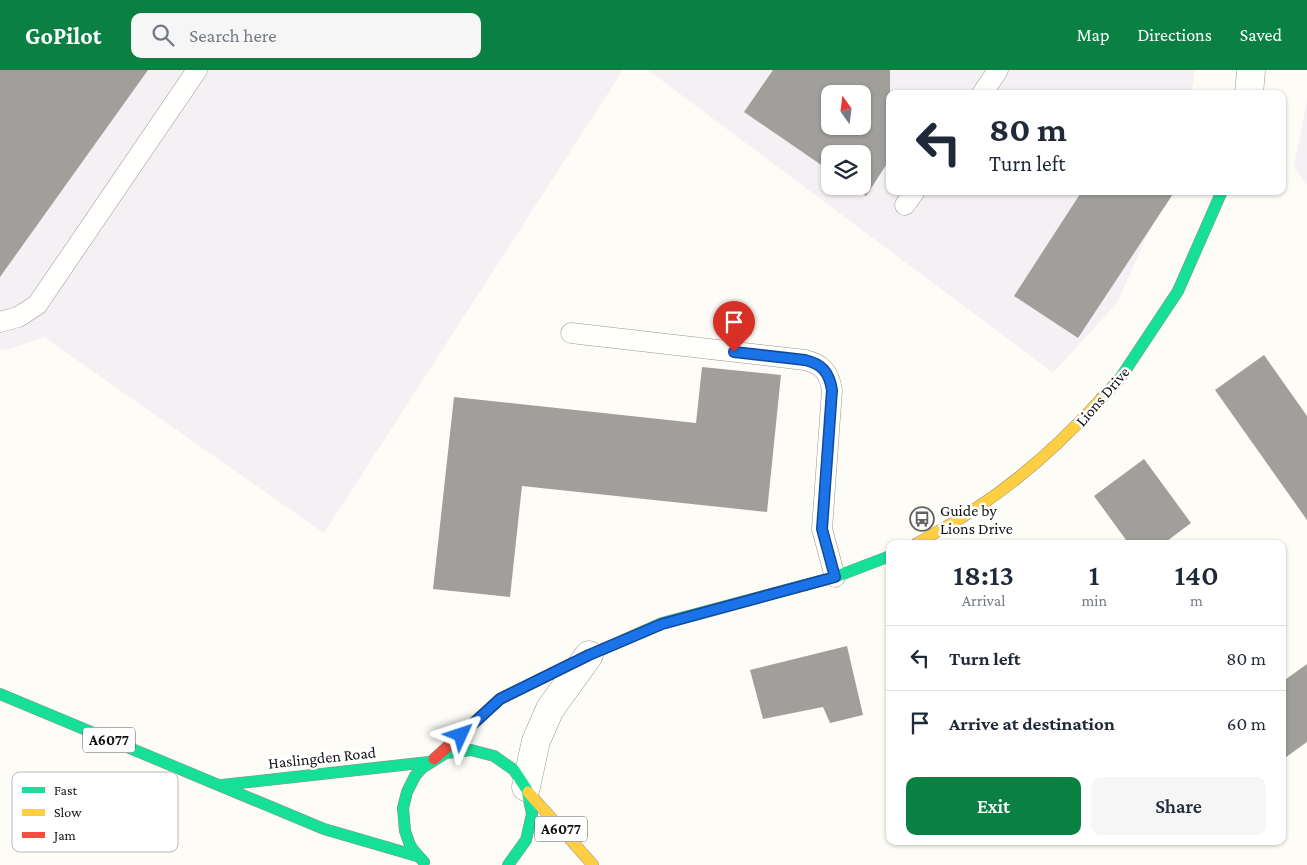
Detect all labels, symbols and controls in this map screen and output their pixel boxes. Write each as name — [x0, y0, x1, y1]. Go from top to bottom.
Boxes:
search box — [131, 13, 481, 58]
icon: search — [149, 21, 177, 49]
text: GoPilot — [25, 22, 101, 49]
text: Search here — [189, 25, 277, 46]
text: Map — [1077, 25, 1109, 45]
text: Directions — [1137, 25, 1212, 45]
text: Saved — [1240, 25, 1282, 45]
north arrow — [821, 85, 871, 135]
map controls — [821, 85, 871, 195]
icon: left — [906, 110, 971, 175]
text: 80 m — [989, 110, 1067, 149]
button: layers — [821, 145, 871, 195]
text: Turn left — [989, 151, 1066, 176]
pin — [713, 301, 755, 352]
icon: arrive — [720, 308, 748, 336]
street label: Lions Drive — [1072, 363, 1133, 429]
place label: Guide by Lions Drive — [940, 502, 1013, 537]
bus stop icon: Guide by Lions Drive — [909, 506, 935, 532]
text: 18:13 — [953, 558, 1014, 591]
text: 1 — [1089, 558, 1100, 591]
text: 140 — [1174, 558, 1219, 591]
text: Arrival — [962, 592, 1005, 609]
text: min — [1081, 592, 1107, 609]
text: m — [1190, 592, 1203, 609]
icon: left — [906, 644, 934, 672]
text: Turn left — [949, 648, 1021, 669]
text: 80 m — [1226, 648, 1266, 669]
position arrow — [434, 708, 486, 760]
icon: arrive — [906, 709, 934, 737]
text: Arrive at destination — [949, 713, 1115, 734]
text: 60 m — [1227, 713, 1266, 734]
road number: A6077 — [83, 728, 135, 752]
street label: Haslingden Road — [267, 743, 377, 773]
legend — [12, 772, 178, 852]
button: Exit — [906, 777, 1081, 835]
button: Share — [1091, 777, 1266, 835]
text: Fast — [54, 782, 78, 798]
text: Slow — [54, 804, 82, 820]
road number: A6077 — [535, 816, 587, 842]
text: Jam — [52, 827, 76, 843]

